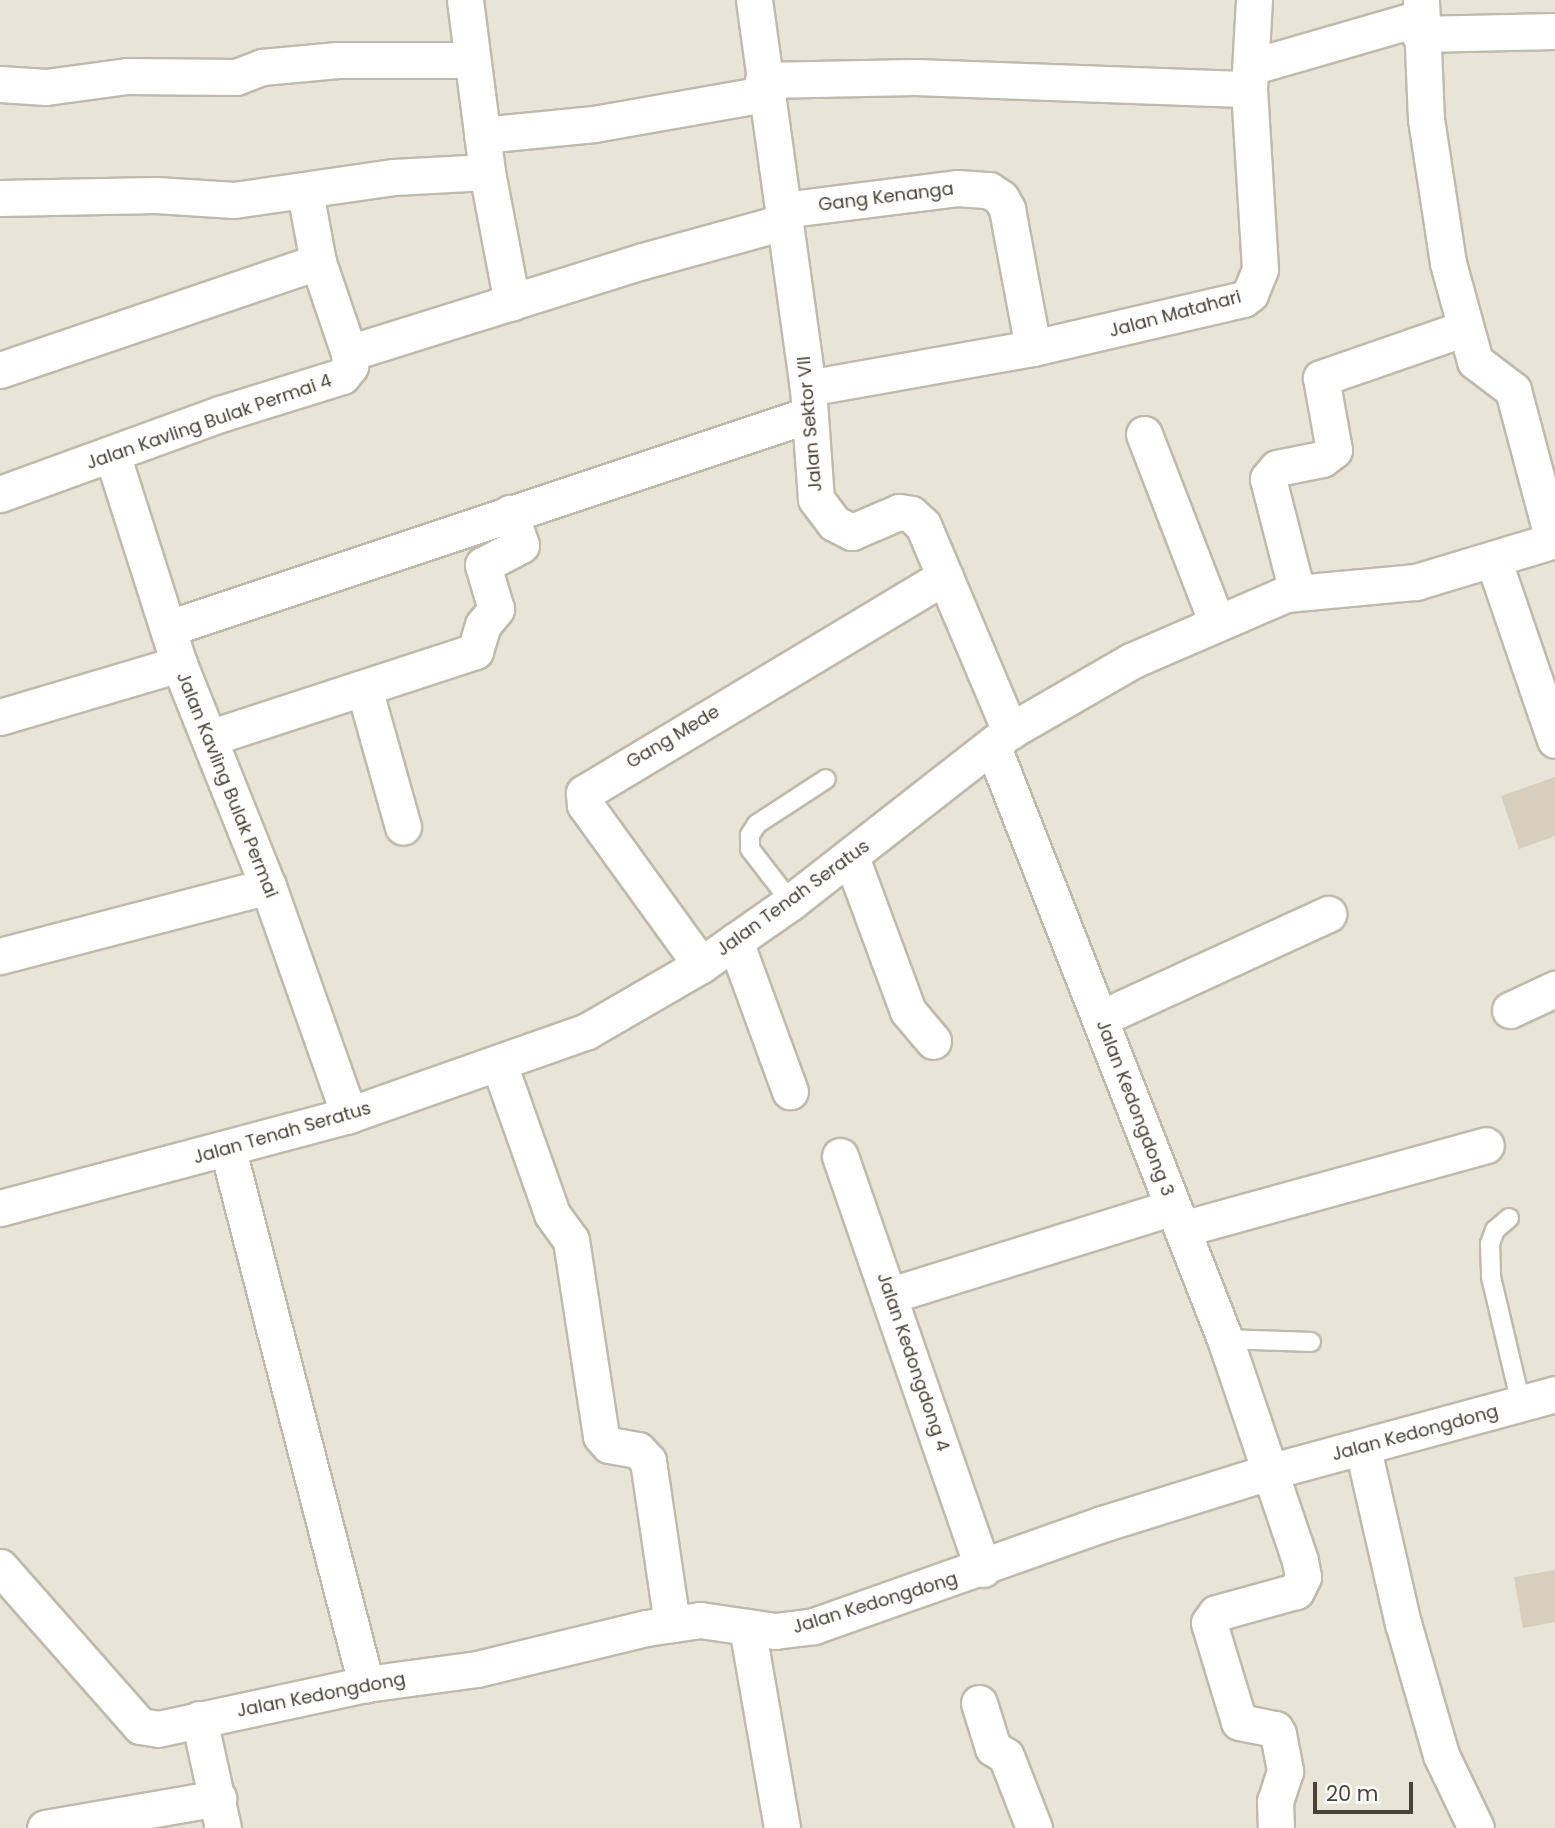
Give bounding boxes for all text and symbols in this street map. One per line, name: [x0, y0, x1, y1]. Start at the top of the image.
street label: Gang Kenanga: [817, 178, 955, 216]
street label: Jalan Matahari: [1107, 286, 1243, 342]
street label: Jalan Sektor VII: [793, 355, 827, 493]
street label: Jalan Kavling Bulak Permai 4: [84, 370, 334, 474]
street label: Jalan Kavling Bulak Permai: [172, 669, 282, 901]
street label: Gang Mede: [623, 701, 723, 773]
street label: Jalan Tenah Seratus: [712, 835, 874, 961]
street label: Jalan Kedongdong 3: [1091, 1017, 1179, 1199]
street label: Jalan Tenah Seratus: [191, 1097, 373, 1169]
street label: Jalan Kedongdong 4: [872, 1270, 954, 1454]
street label: Jalan Kedongdong: [1329, 1400, 1501, 1466]
street label: Jalan Kedongdong: [790, 1568, 960, 1638]
street label: Jalan Kedongdong: [235, 1668, 407, 1722]
scale bar: [1317, 1769, 1417, 1813]
text: 20 m: [1326, 1779, 1379, 1808]

